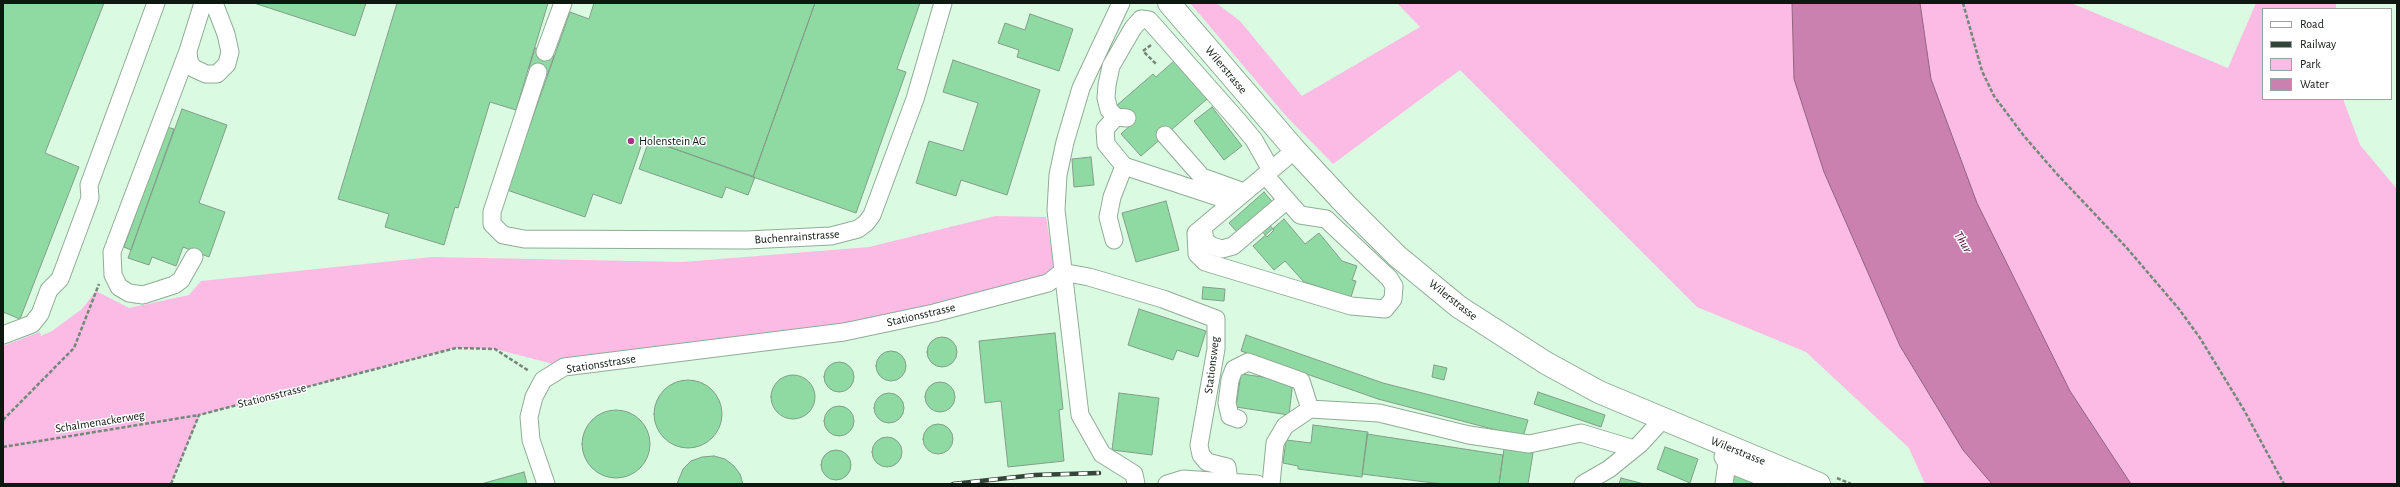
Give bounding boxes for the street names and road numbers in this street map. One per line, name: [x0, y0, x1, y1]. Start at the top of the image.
street label: Wilerstrasse: [1202, 43, 1250, 97]
street label: Buchenrainstrasse: [754, 227, 840, 247]
street label: Wilerstrasse: [1426, 276, 1480, 324]
street label: Stationsstrasse: [885, 300, 957, 330]
street label: Stationsweg: [1201, 336, 1223, 394]
street label: Stationsstrasse: [565, 351, 637, 377]
street label: Stationsstrasse: [236, 381, 308, 411]
street label: Schalmenackerweg: [54, 408, 146, 436]
street label: Wilerstrasse: [1708, 433, 1768, 469]

